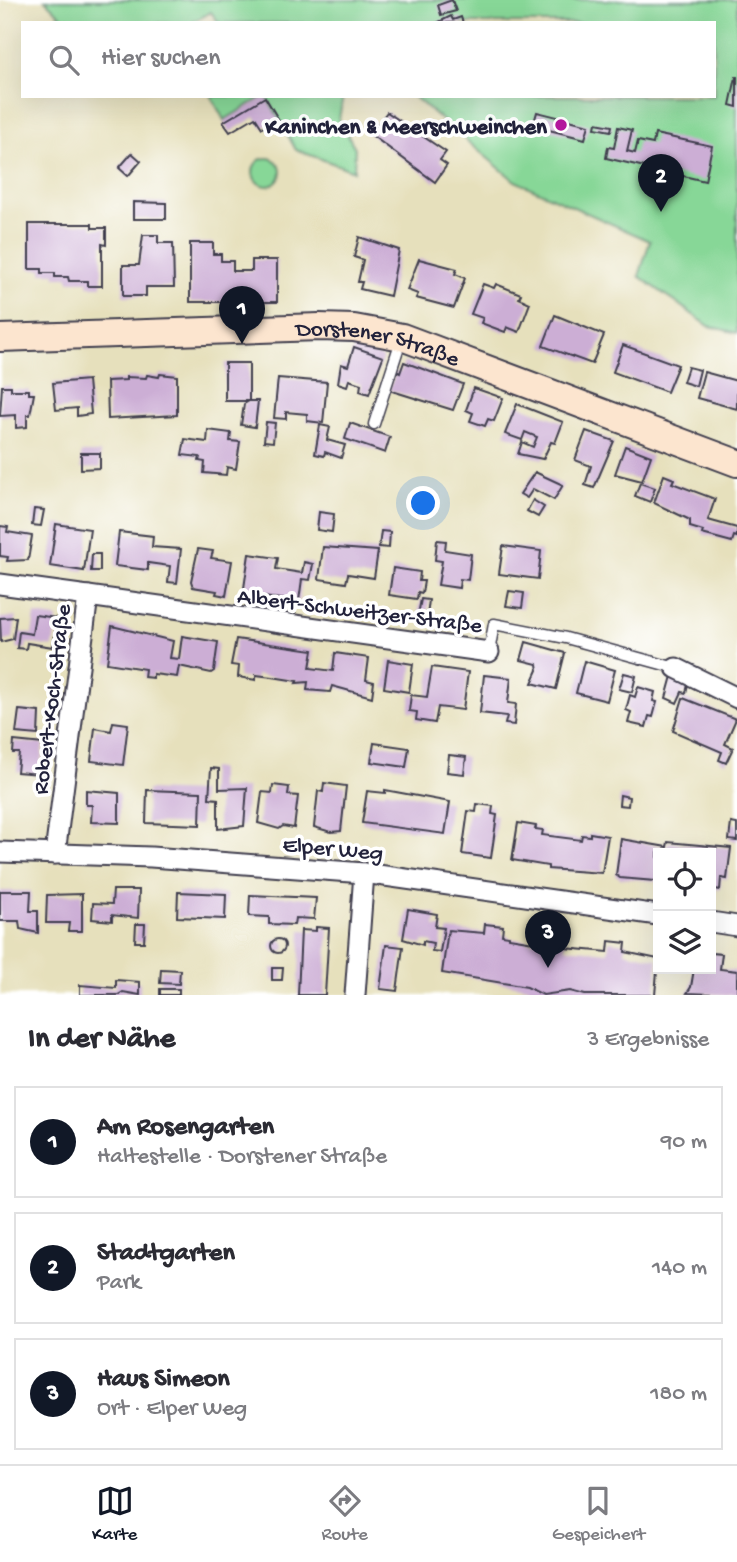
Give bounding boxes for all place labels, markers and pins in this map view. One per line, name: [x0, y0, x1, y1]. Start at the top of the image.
place label: Kaninchen & Meerschweinchen: [264, 115, 548, 142]
marker: Kaninchen & Meerschweinchen: [553, 117, 569, 133]
pin: 2: [638, 154, 684, 212]
pin: 1: [219, 286, 265, 344]
pin: 3: [525, 910, 571, 968]

